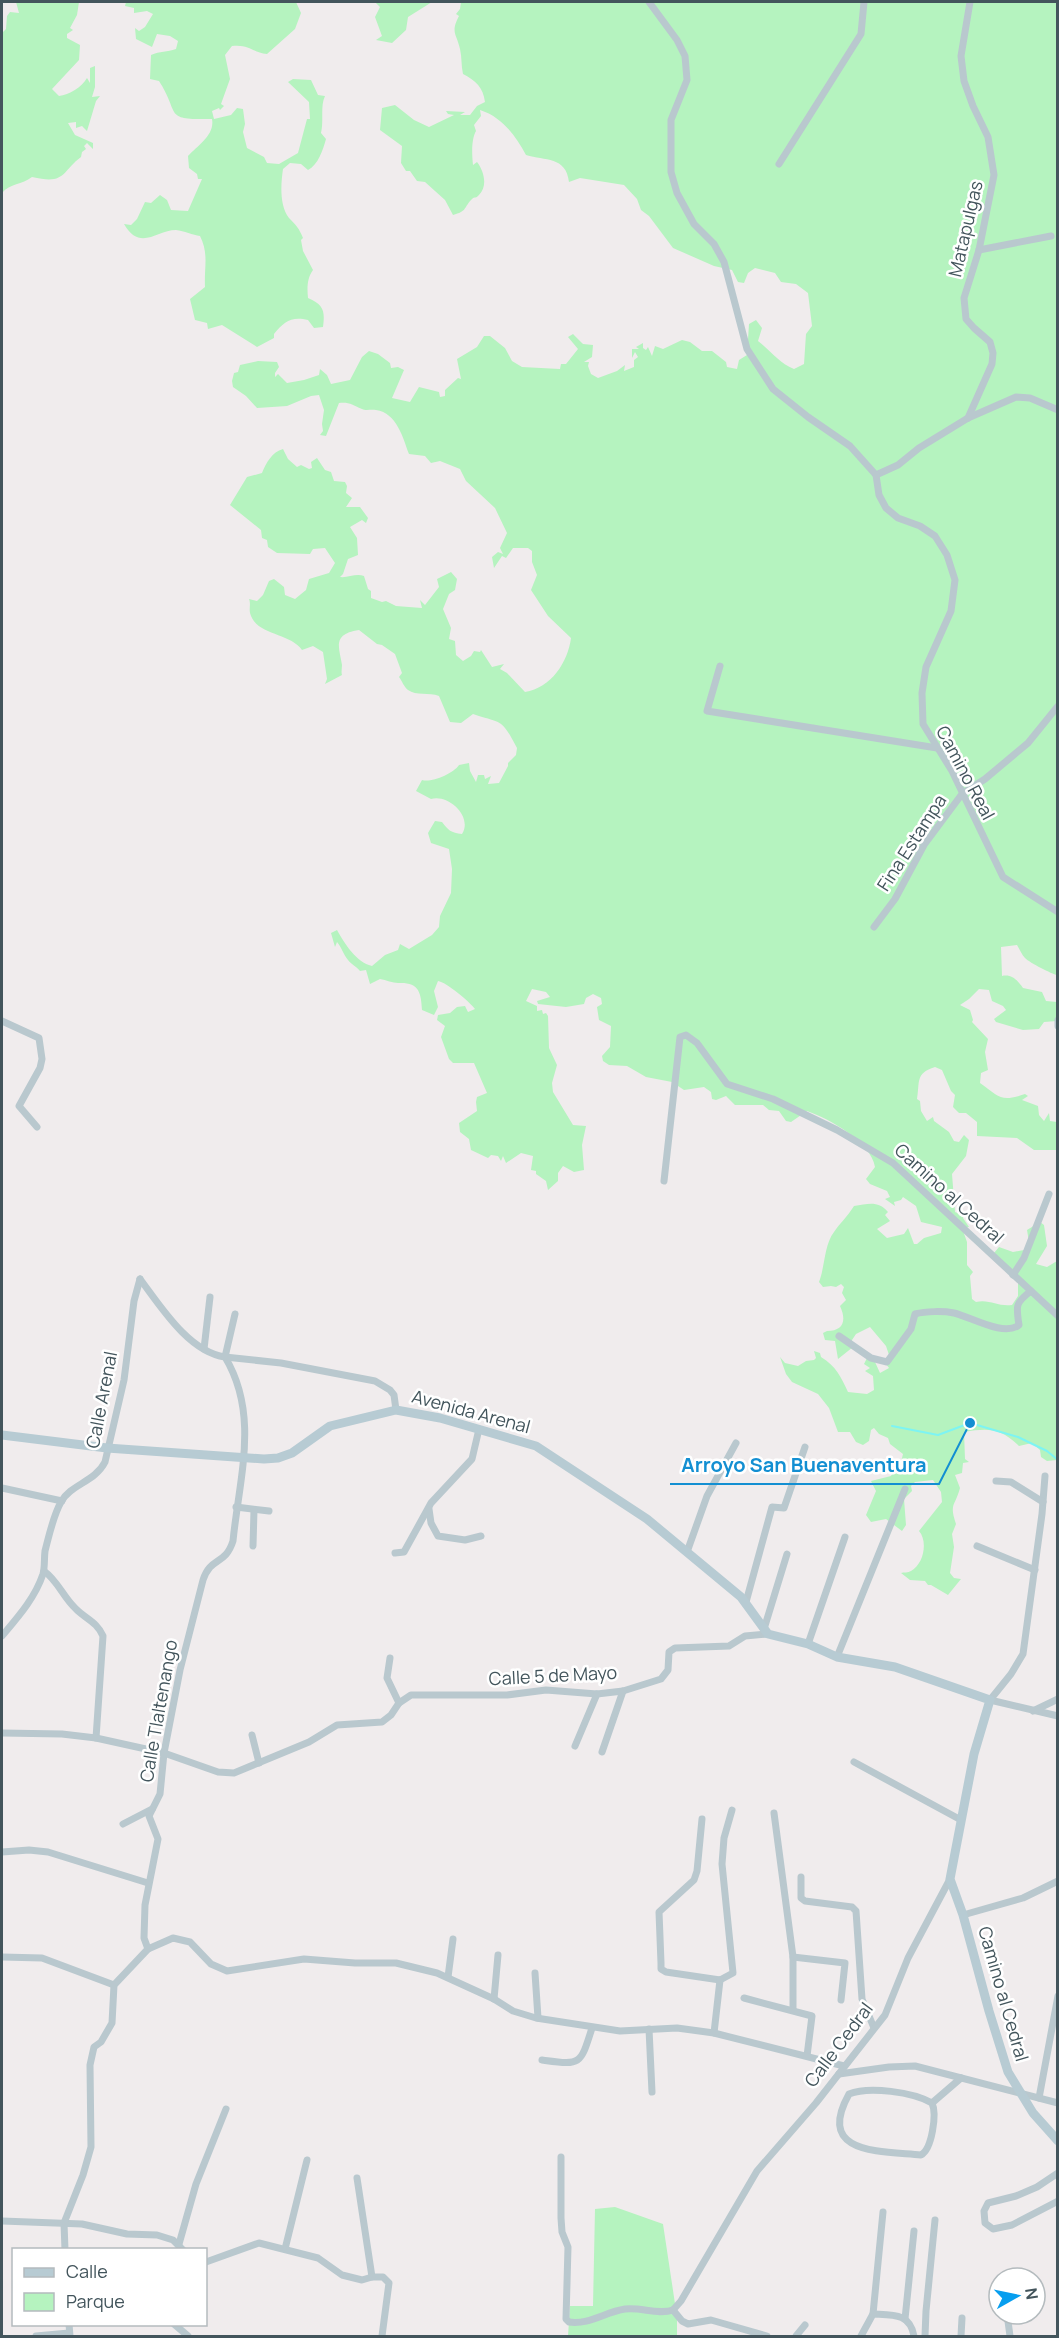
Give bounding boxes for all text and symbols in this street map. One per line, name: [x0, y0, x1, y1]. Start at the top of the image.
street label: Matapulgas: [942, 178, 988, 279]
street label: Camino Real: [931, 721, 1001, 824]
street label: Fina Estampa: [871, 790, 951, 895]
street label: Camino al Cedral: [890, 1138, 1010, 1249]
street label: Calle Arenal: [80, 1349, 122, 1450]
street label: Avenida Arenal: [409, 1384, 533, 1438]
callout: Arroyo San Buenaventura: [670, 1446, 939, 1484]
text: Arroyo San Buenaventura: [681, 1451, 927, 1478]
street label: Calle Tlaltenango: [134, 1638, 182, 1784]
street label: Calle 5 de Mayo: [488, 1660, 618, 1690]
street label: Camino al Cedral: [973, 1923, 1035, 2064]
street label: Calle Cedral: [799, 1997, 878, 2091]
legend: [12, 2248, 207, 2326]
text: Calle: [66, 2259, 108, 2283]
north arrow: [987, 2266, 1047, 2326]
text: N: [1020, 2286, 1044, 2301]
text: Parque: [66, 2289, 125, 2313]

